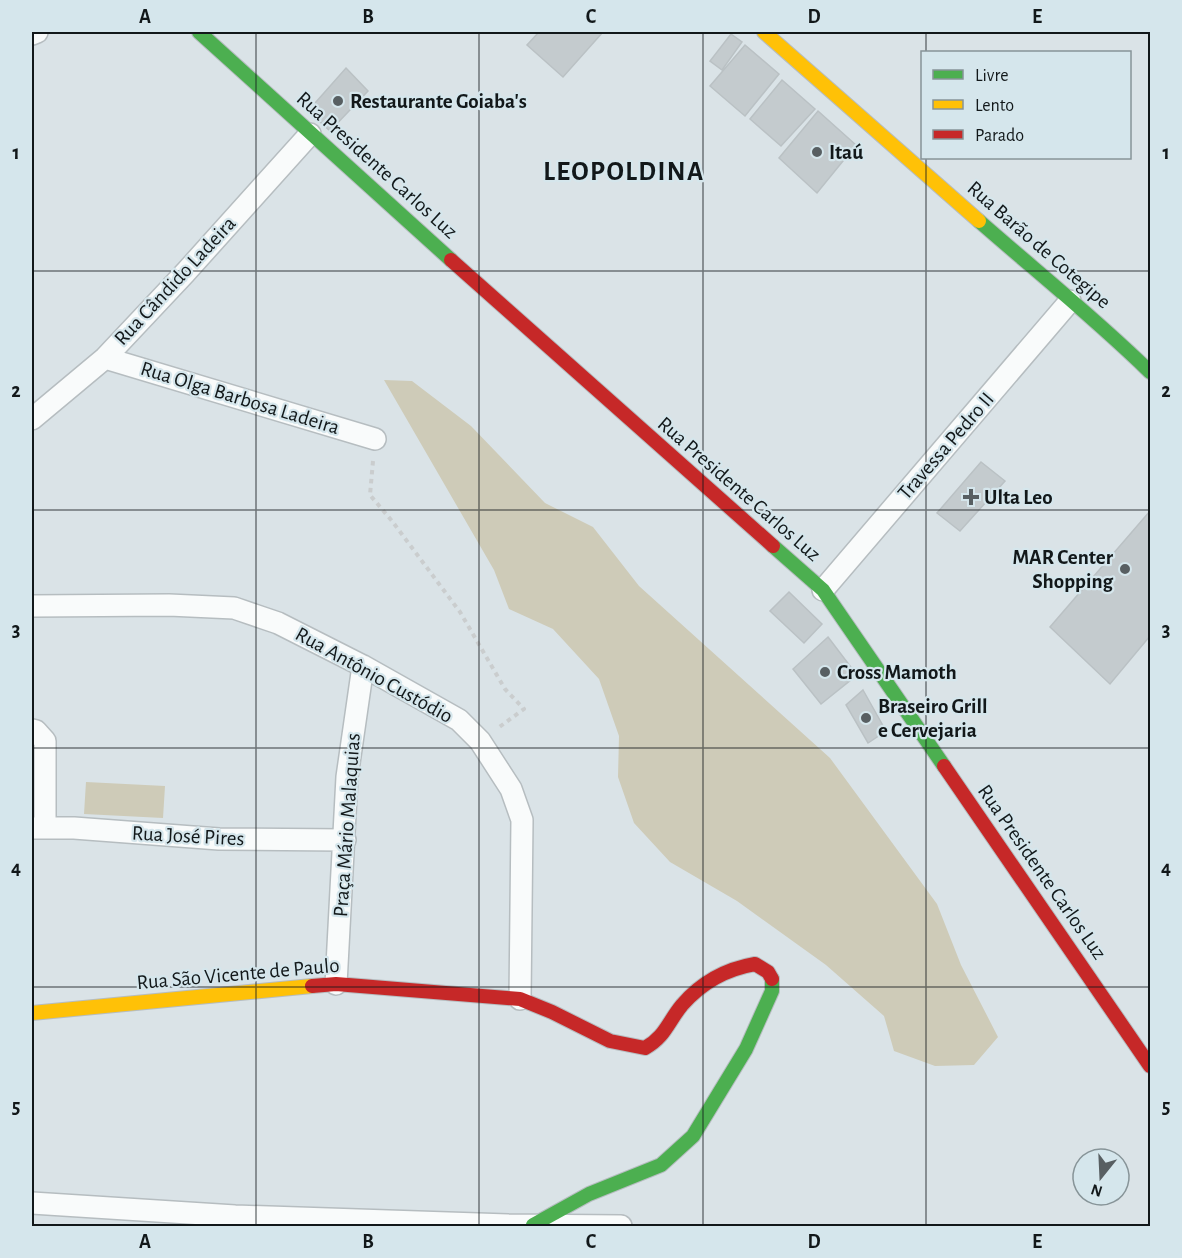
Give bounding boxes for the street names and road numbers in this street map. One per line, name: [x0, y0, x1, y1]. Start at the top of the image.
street label: Rua Presidente Carlos Luz: [293, 88, 461, 242]
street label: Rua Barão de Cotegipe: [963, 177, 1115, 313]
street label: Rua Cândido Ladeira: [110, 212, 240, 349]
street label: Rua Olga Barbosa Ladeira: [138, 358, 342, 438]
street label: Travessa Pedro II: [894, 388, 998, 504]
street label: Rua Presidente Carlos Luz: [654, 413, 824, 565]
street label: Rua Antônio Custódio: [292, 623, 456, 727]
street label: Praça Mário Malaquias: [330, 732, 364, 918]
street label: Rua Presidente Carlos Luz: [974, 781, 1110, 963]
street label: Rua José Pires: [131, 823, 245, 849]
street label: Rua São Vicente de Paulo: [136, 955, 340, 993]

